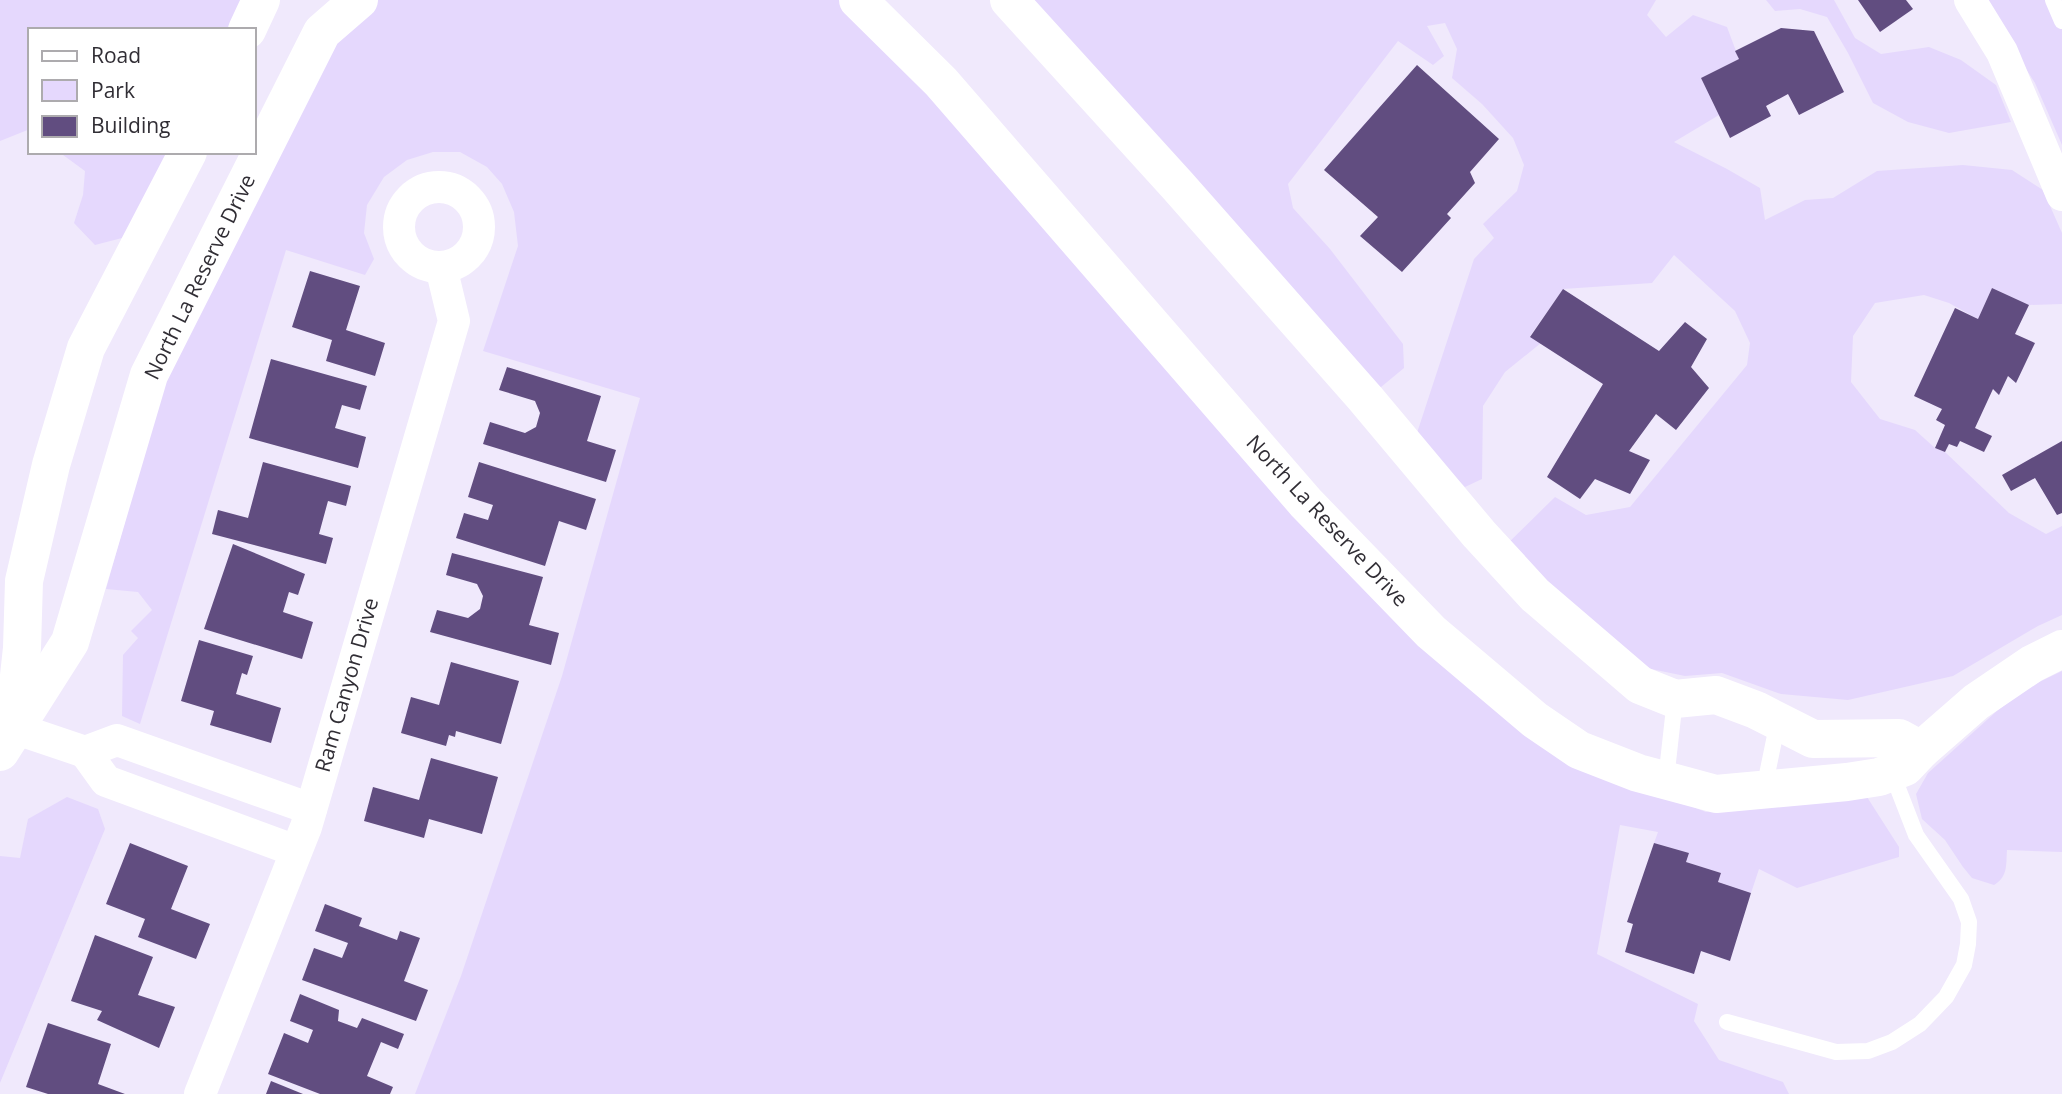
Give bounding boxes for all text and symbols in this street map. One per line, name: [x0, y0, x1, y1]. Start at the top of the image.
legend: [28, 28, 256, 154]
text: Road: [91, 41, 141, 69]
text: Park: [91, 76, 135, 104]
text: Building: [91, 111, 170, 139]
street label: North La Reserve Drive: [137, 169, 261, 384]
street label: North La Reserve Drive: [1241, 428, 1415, 612]
street label: Ram Canyon Drive: [308, 594, 384, 775]

